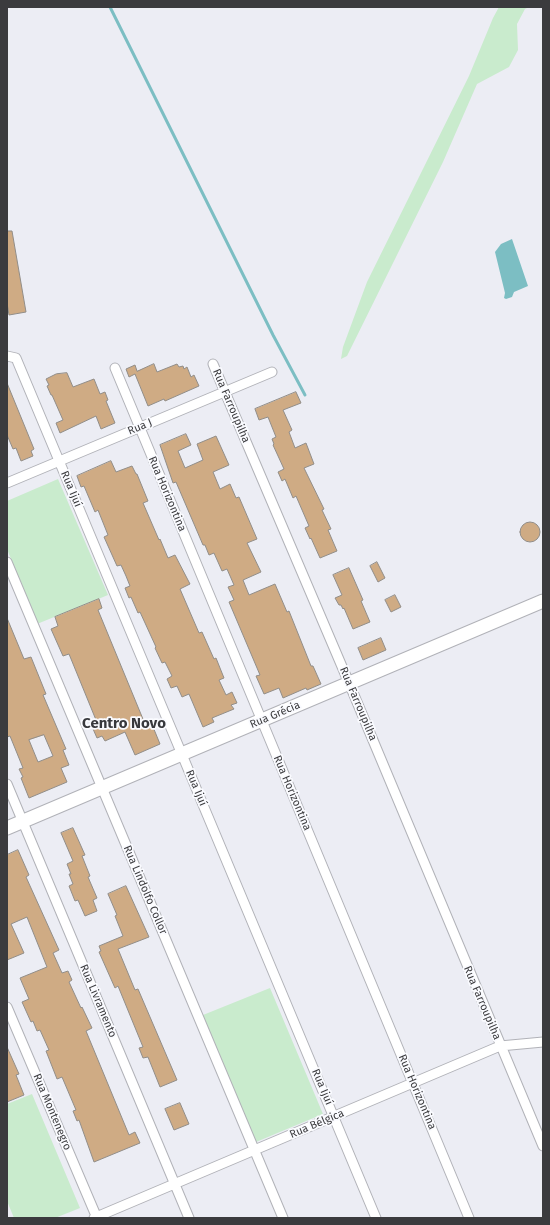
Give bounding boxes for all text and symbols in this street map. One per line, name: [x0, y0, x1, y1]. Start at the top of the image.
street label: Rua Farroupilha: [209, 367, 253, 445]
street label: Rua J: [126, 416, 154, 438]
street label: Rua Horizontina: [145, 454, 189, 534]
street label: Rua Ijuí: [58, 469, 84, 509]
street label: Rua Farroupilha: [336, 665, 380, 743]
street label: Rua Grécia: [248, 699, 302, 731]
district label: Centro Novo: [82, 715, 166, 733]
street label: Rua Horizontina: [270, 753, 314, 833]
street label: Rua Ijuí: [183, 768, 209, 808]
street label: Rua Lindolfo Collor: [120, 843, 170, 937]
street label: Rua Livramento: [77, 963, 119, 1039]
street label: Rua Farroupilha: [460, 964, 504, 1042]
street label: Rua Horizontina: [395, 1052, 439, 1132]
street label: Rua Ijuí: [309, 1067, 335, 1107]
street label: Rua Montenegro: [30, 1072, 74, 1152]
street label: Rua Bélgica: [288, 1107, 346, 1141]

